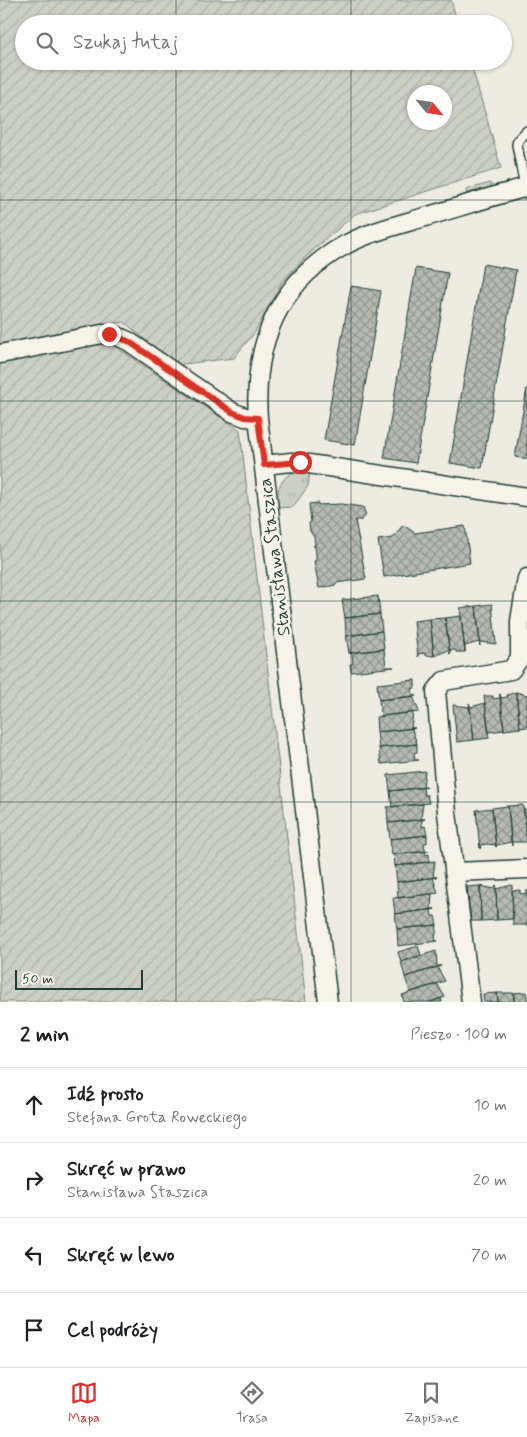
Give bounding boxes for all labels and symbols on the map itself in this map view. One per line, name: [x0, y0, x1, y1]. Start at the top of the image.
north arrow: [407, 85, 452, 130]
route end: [98, 323, 121, 346]
route start: [289, 451, 312, 474]
street label: Stanisława Staszica: [253, 477, 297, 637]
scale bar: [15, 967, 142, 990]

